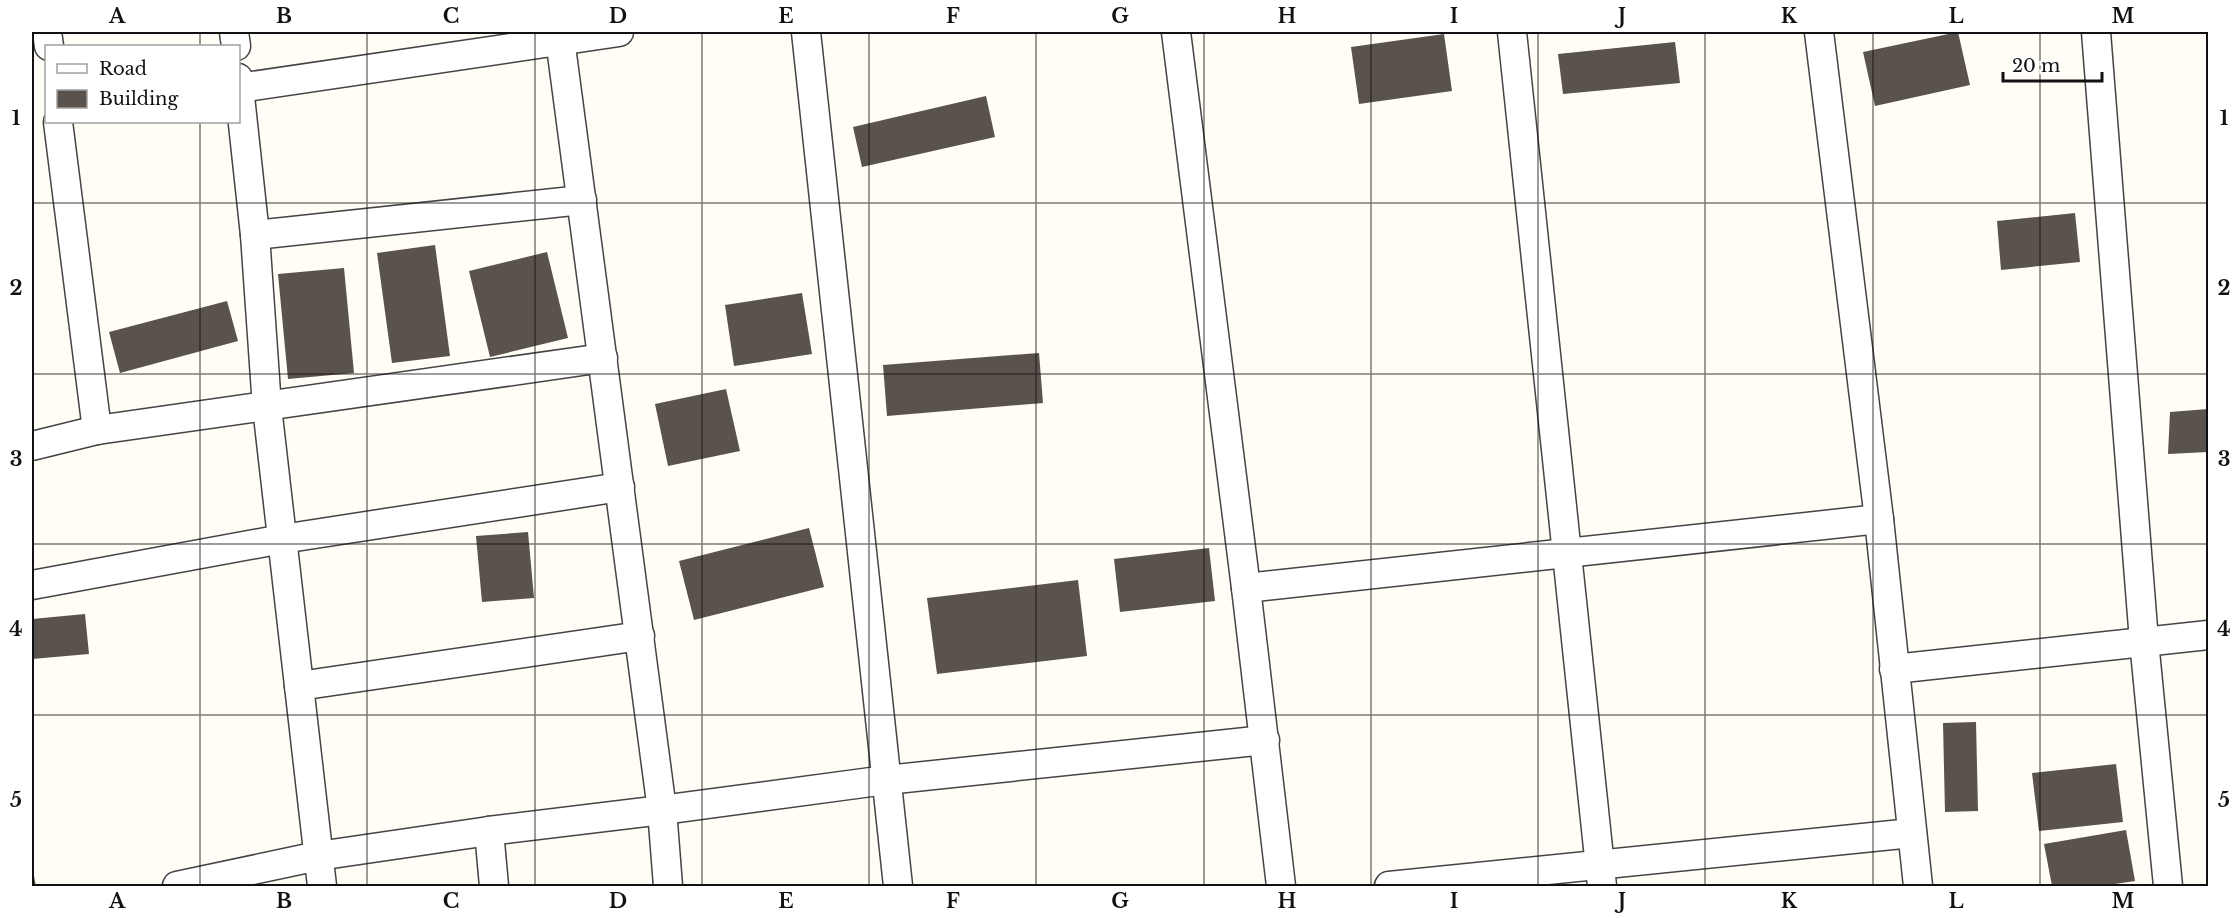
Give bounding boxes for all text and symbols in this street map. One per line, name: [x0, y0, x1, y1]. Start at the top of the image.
text: A: [108, 4, 126, 28]
text: B: [276, 4, 292, 28]
text: C: [443, 4, 459, 28]
text: D: [609, 4, 627, 28]
text: E: [778, 4, 794, 28]
text: F: [946, 4, 960, 28]
text: G: [1111, 4, 1129, 28]
text: H: [1278, 4, 1297, 28]
text: I: [1450, 4, 1458, 28]
text: J: [1614, 4, 1626, 28]
text: K: [1781, 4, 1798, 28]
text: L: [1948, 4, 1964, 28]
text: M: [2112, 4, 2135, 28]
legend: [45, 45, 240, 123]
scale bar: [2003, 45, 2102, 83]
text: 20 m: [2012, 55, 2060, 77]
text: Road: [99, 58, 147, 80]
text: Building: [99, 88, 178, 110]
text: 1: [12, 106, 21, 130]
text: 1: [2220, 106, 2229, 130]
text: 2: [9, 276, 23, 300]
text: 2: [2217, 276, 2231, 300]
text: 3: [10, 447, 22, 471]
text: 3: [2218, 447, 2230, 471]
text: 4: [9, 617, 23, 641]
text: 4: [2217, 617, 2231, 641]
text: 5: [10, 788, 22, 812]
text: 5: [2218, 788, 2230, 812]
text: A: [108, 889, 126, 913]
text: B: [276, 889, 292, 913]
text: C: [443, 889, 459, 913]
text: D: [609, 889, 627, 913]
text: E: [778, 889, 794, 913]
text: F: [946, 889, 960, 913]
text: G: [1111, 889, 1129, 913]
text: H: [1278, 889, 1297, 913]
text: I: [1450, 889, 1458, 913]
text: J: [1614, 889, 1626, 913]
text: K: [1781, 889, 1798, 913]
text: L: [1948, 889, 1964, 913]
text: M: [2112, 889, 2135, 913]

